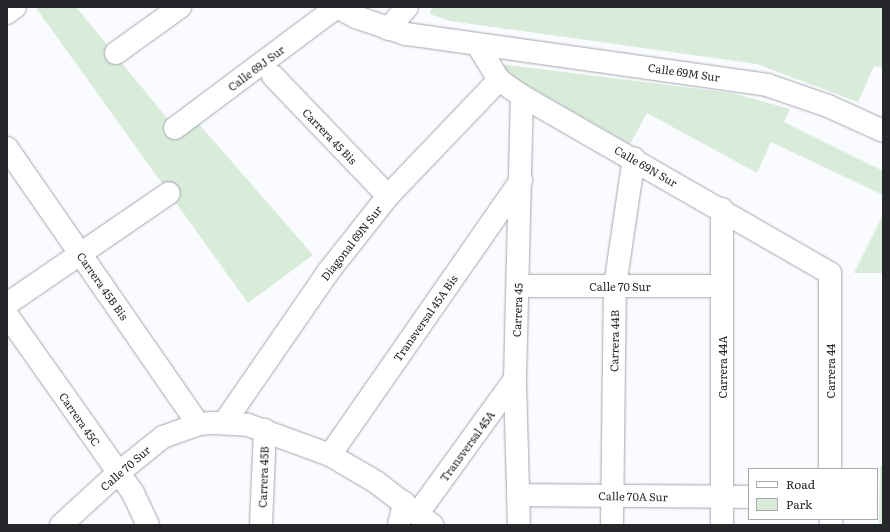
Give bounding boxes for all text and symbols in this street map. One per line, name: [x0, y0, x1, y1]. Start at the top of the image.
street label: Calle 69J Sur: [225, 42, 287, 94]
street label: Calle 69M Sur: [647, 60, 721, 84]
street label: Carrera 45 Bis: [300, 105, 360, 167]
street label: Calle 69N Sur: [612, 143, 680, 189]
street label: Diagonal 69N Sur: [318, 203, 384, 283]
street label: Carrera 45B Bis: [75, 250, 131, 322]
street label: Transversal 45A Bis: [390, 272, 460, 364]
street label: Calle 70 Sur: [589, 279, 651, 293]
street label: Carrera 45: [509, 283, 525, 337]
street label: Carrera 44B: [607, 310, 621, 372]
street label: Carrera 44A: [715, 336, 729, 398]
street label: Carrera 44: [823, 344, 837, 398]
street label: Carrera 45C: [57, 390, 103, 448]
street label: Transversal 45A: [437, 408, 497, 484]
street label: Calle 70 Sur: [97, 443, 153, 493]
street label: Carrera 45B: [255, 446, 271, 508]
legend: [748, 468, 878, 520]
text: Road: [786, 475, 815, 493]
street label: Calle 70A Sur: [598, 489, 668, 503]
text: Park: [786, 495, 812, 513]

